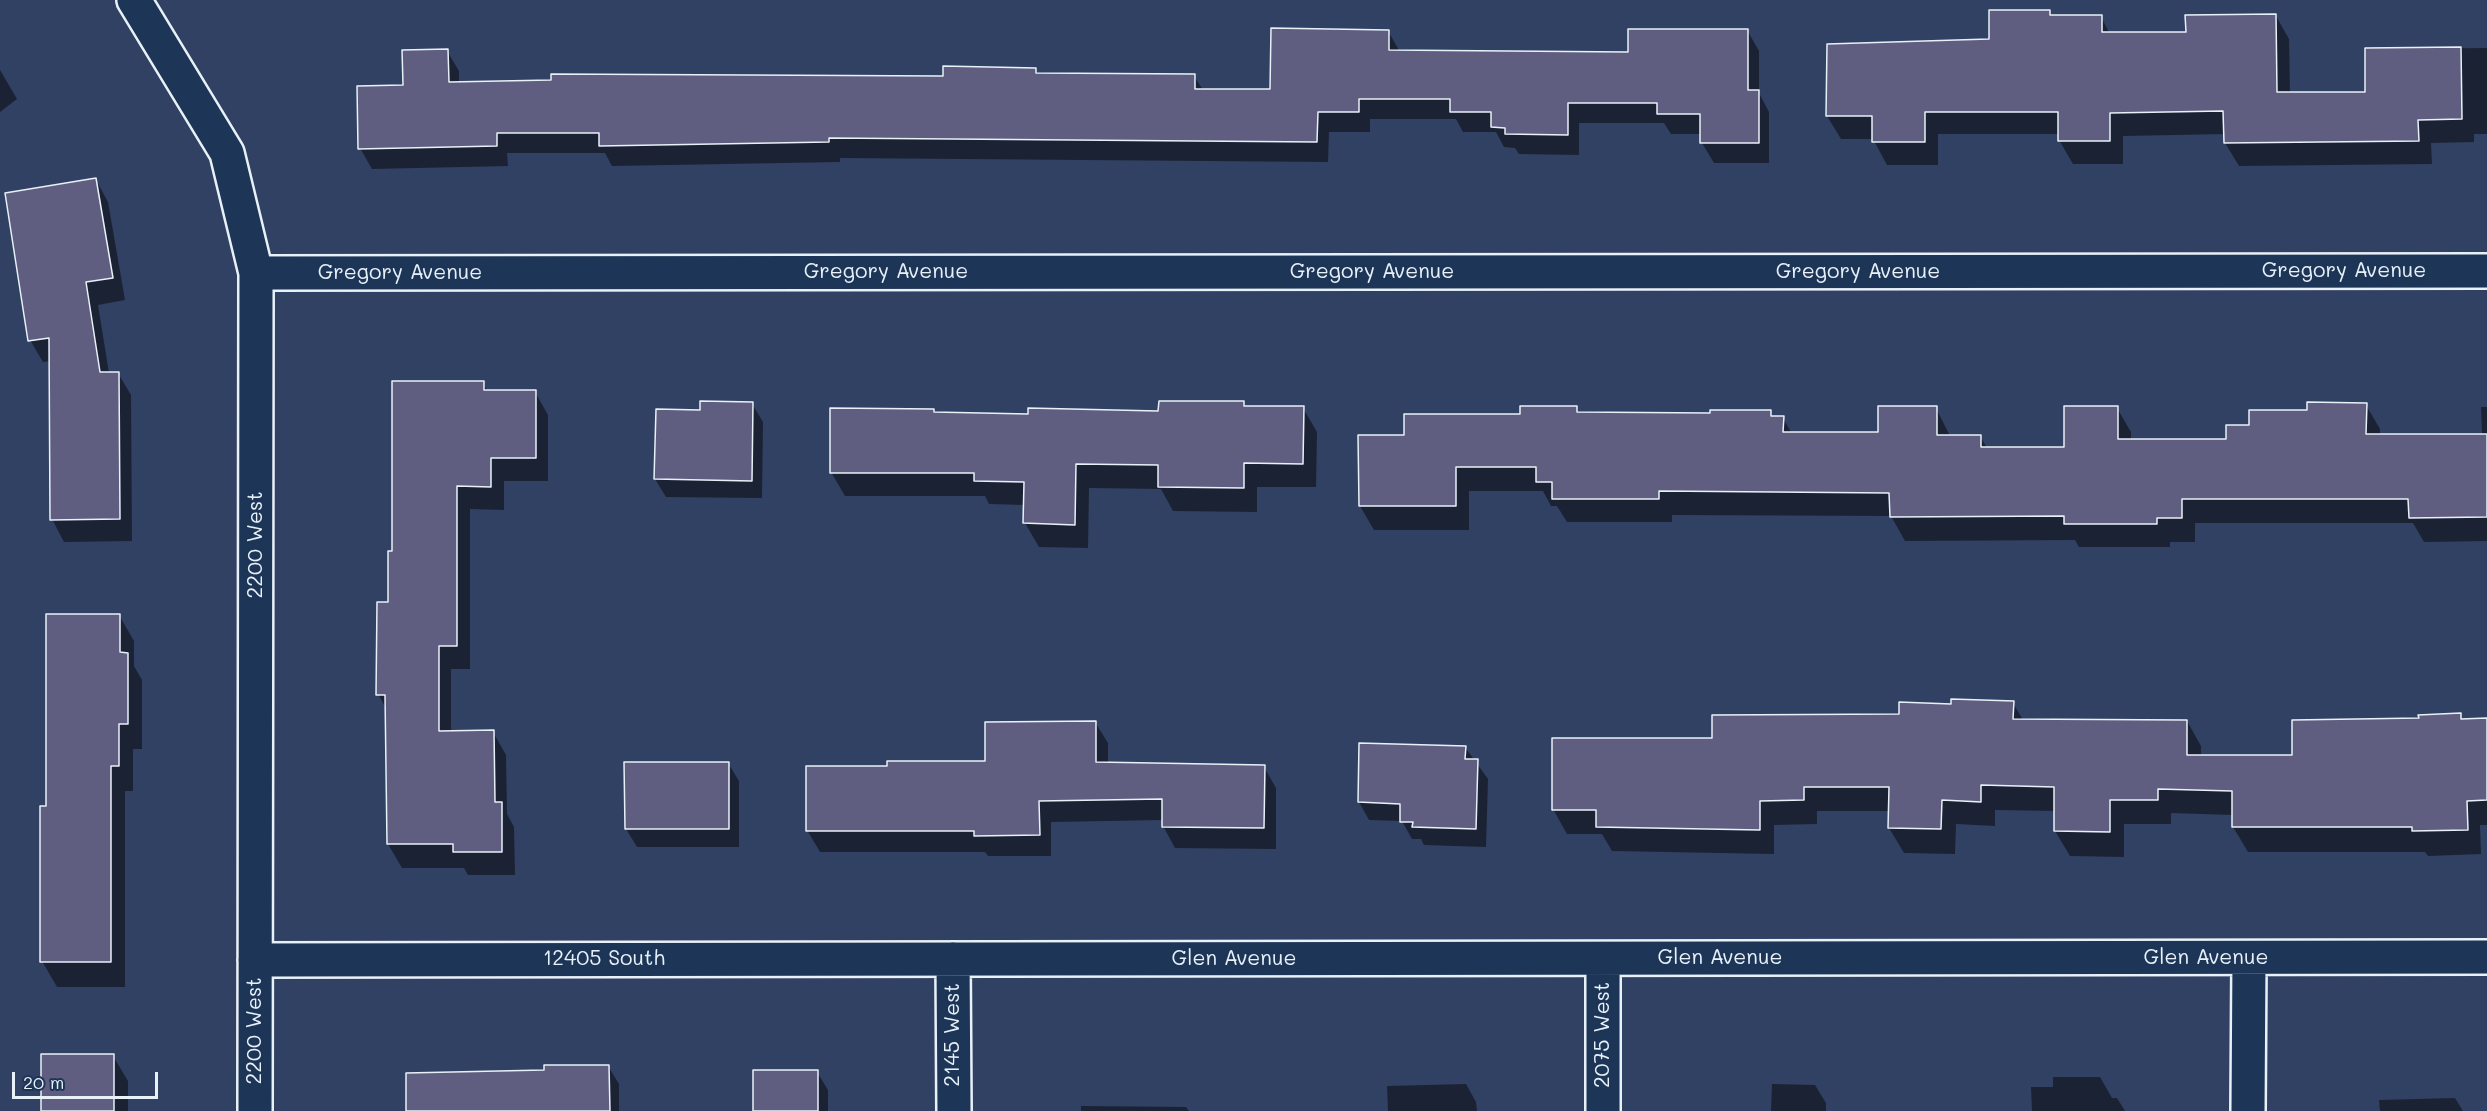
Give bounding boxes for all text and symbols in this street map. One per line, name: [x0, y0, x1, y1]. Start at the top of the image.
street label: Gregory Avenue: [2262, 258, 2426, 284]
street label: Gregory Avenue: [804, 259, 968, 285]
street label: Gregory Avenue: [1290, 259, 1454, 285]
street label: Gregory Avenue: [1776, 259, 1940, 285]
street label: Gregory Avenue: [318, 260, 482, 286]
street label: 2200 West: [243, 492, 269, 598]
street label: Glen Avenue: [1658, 945, 1782, 971]
street label: Glen Avenue: [2144, 945, 2268, 971]
street label: 12405 South: [543, 946, 665, 972]
street label: Glen Avenue: [1172, 946, 1296, 972]
street label: 2200 West: [242, 978, 268, 1084]
street label: 2075 West: [1590, 982, 1616, 1088]
street label: 2145 West: [940, 983, 966, 1087]
scale bar: [15, 1060, 160, 1098]
text: 20 m: [23, 1070, 64, 1094]

